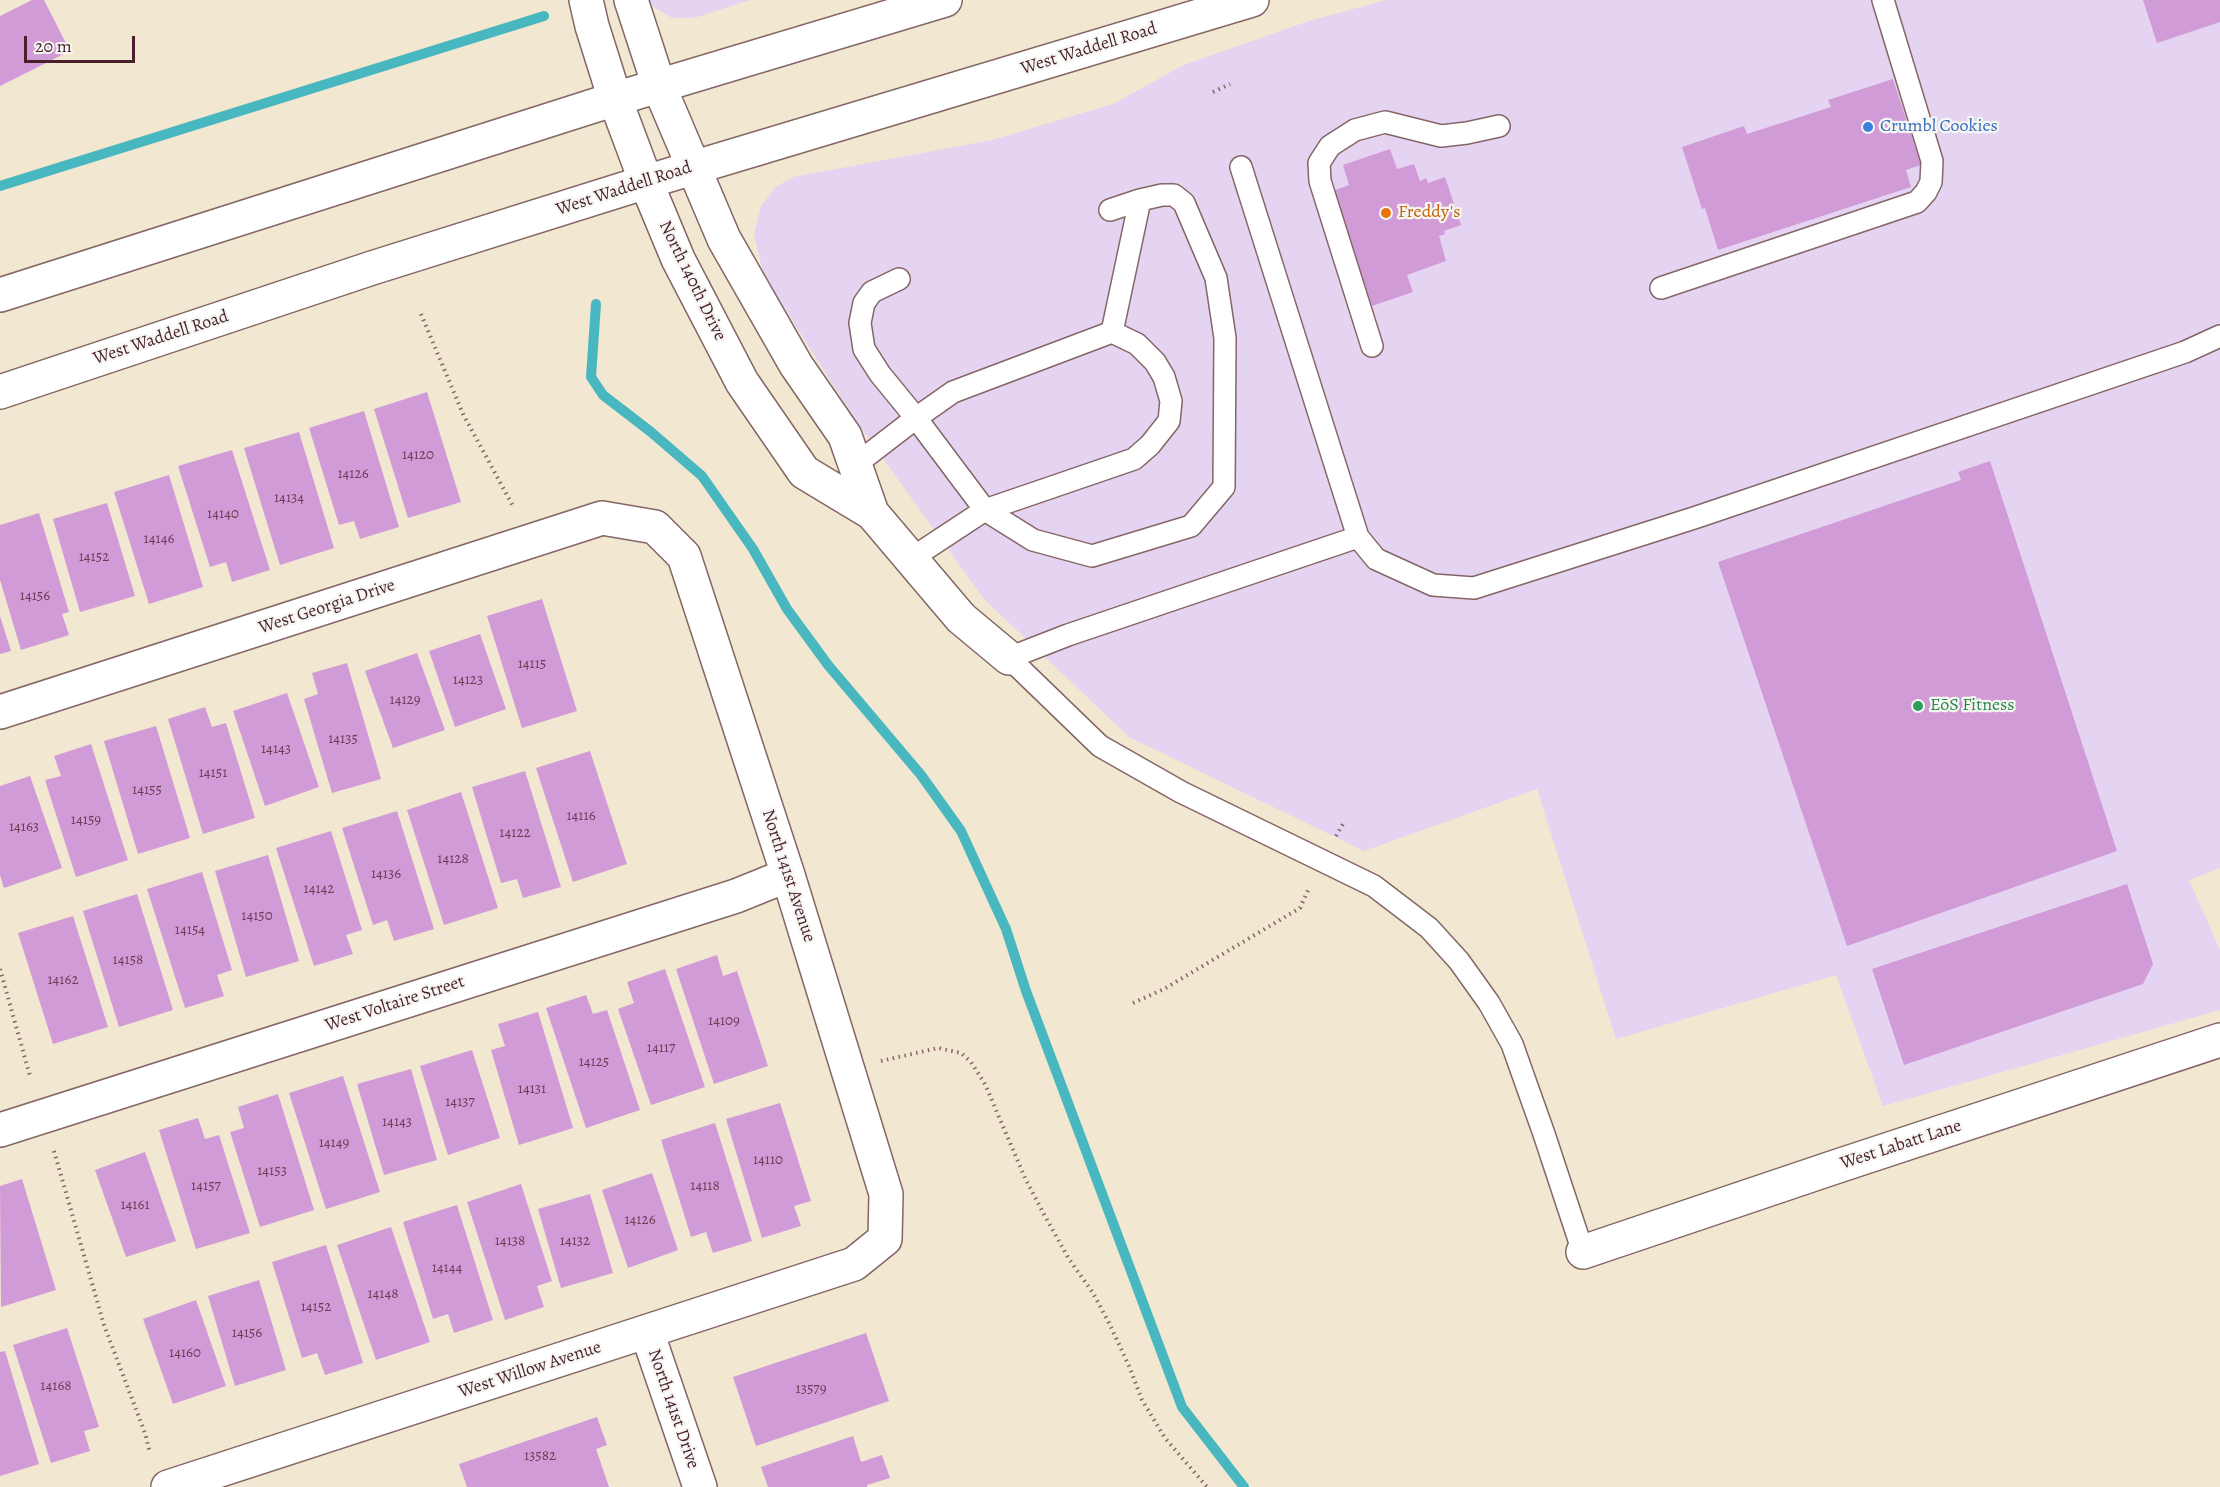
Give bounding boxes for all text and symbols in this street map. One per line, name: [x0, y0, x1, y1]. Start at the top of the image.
street label: West Waddell Road: [1018, 18, 1160, 80]
scale bar: [27, 24, 138, 62]
text: 20 m: [35, 34, 72, 58]
place label: Crumbl Cookies: [1880, 116, 1998, 138]
marker: Crumbl Cookies: [1861, 120, 1875, 134]
street label: West Waddell Road: [554, 157, 694, 221]
place label: Freddy's: [1398, 202, 1460, 224]
marker: Freddy's: [1379, 206, 1393, 220]
street label: North 140th Drive: [654, 217, 730, 345]
street label: West Waddell Road: [91, 306, 231, 370]
house number: 14120: [402, 446, 434, 464]
house number: 14126: [337, 465, 369, 483]
house number: 14134: [274, 489, 304, 507]
house number: 14140: [207, 505, 239, 523]
house number: 14146: [144, 530, 174, 548]
house number: 14152: [79, 548, 109, 566]
street label: West Georgia Drive: [256, 575, 398, 639]
house number: 14156: [20, 587, 50, 605]
house number: 14115: [518, 655, 546, 673]
house number: 14123: [453, 671, 483, 689]
house number: 14129: [389, 691, 421, 709]
place label: EōS Fitness: [1930, 695, 2015, 717]
marker: EōS Fitness: [1911, 699, 1925, 713]
house number: 14135: [328, 730, 358, 748]
house number: 14143: [261, 740, 291, 758]
house number: 14151: [199, 764, 227, 782]
house number: 14155: [132, 781, 162, 799]
house number: 14116: [566, 807, 596, 825]
street label: North 141st Avenue: [756, 807, 820, 945]
house number: 14159: [71, 811, 101, 829]
house number: 14163: [9, 818, 39, 836]
house number: 14122: [499, 824, 531, 842]
house number: 14128: [437, 850, 469, 868]
house number: 14136: [371, 865, 401, 883]
house number: 14142: [304, 880, 334, 898]
house number: 14150: [241, 907, 273, 925]
house number: 14154: [175, 921, 205, 939]
house number: 14158: [113, 951, 143, 969]
house number: 14162: [47, 971, 79, 989]
street label: West Voltaire Street: [323, 971, 467, 1037]
house number: 14109: [708, 1012, 740, 1030]
house number: 14117: [647, 1039, 675, 1057]
house number: 14125: [579, 1053, 609, 1071]
house number: 14131: [518, 1080, 546, 1098]
house number: 14137: [445, 1093, 475, 1111]
house number: 14143: [382, 1113, 412, 1131]
street label: West Labatt Lane: [1838, 1115, 1964, 1175]
house number: 14149: [319, 1134, 349, 1152]
house number: 14110: [753, 1151, 783, 1169]
house number: 14153: [257, 1162, 287, 1180]
house number: 14157: [191, 1177, 221, 1195]
house number: 14118: [690, 1177, 720, 1195]
house number: 14161: [120, 1196, 150, 1214]
house number: 14126: [624, 1211, 656, 1229]
house number: 14138: [495, 1232, 525, 1250]
house number: 14132: [560, 1232, 590, 1250]
house number: 14144: [432, 1259, 462, 1277]
house number: 14148: [367, 1285, 399, 1303]
house number: 14152: [301, 1298, 331, 1316]
house number: 14156: [232, 1324, 262, 1342]
street label: West Willow Avenue: [456, 1337, 604, 1403]
house number: 14160: [169, 1344, 201, 1362]
street label: North 141st Drive: [642, 1346, 704, 1472]
house number: 14168: [40, 1377, 72, 1395]
house number: 13579: [796, 1380, 826, 1398]
house number: 13582: [524, 1447, 556, 1465]

